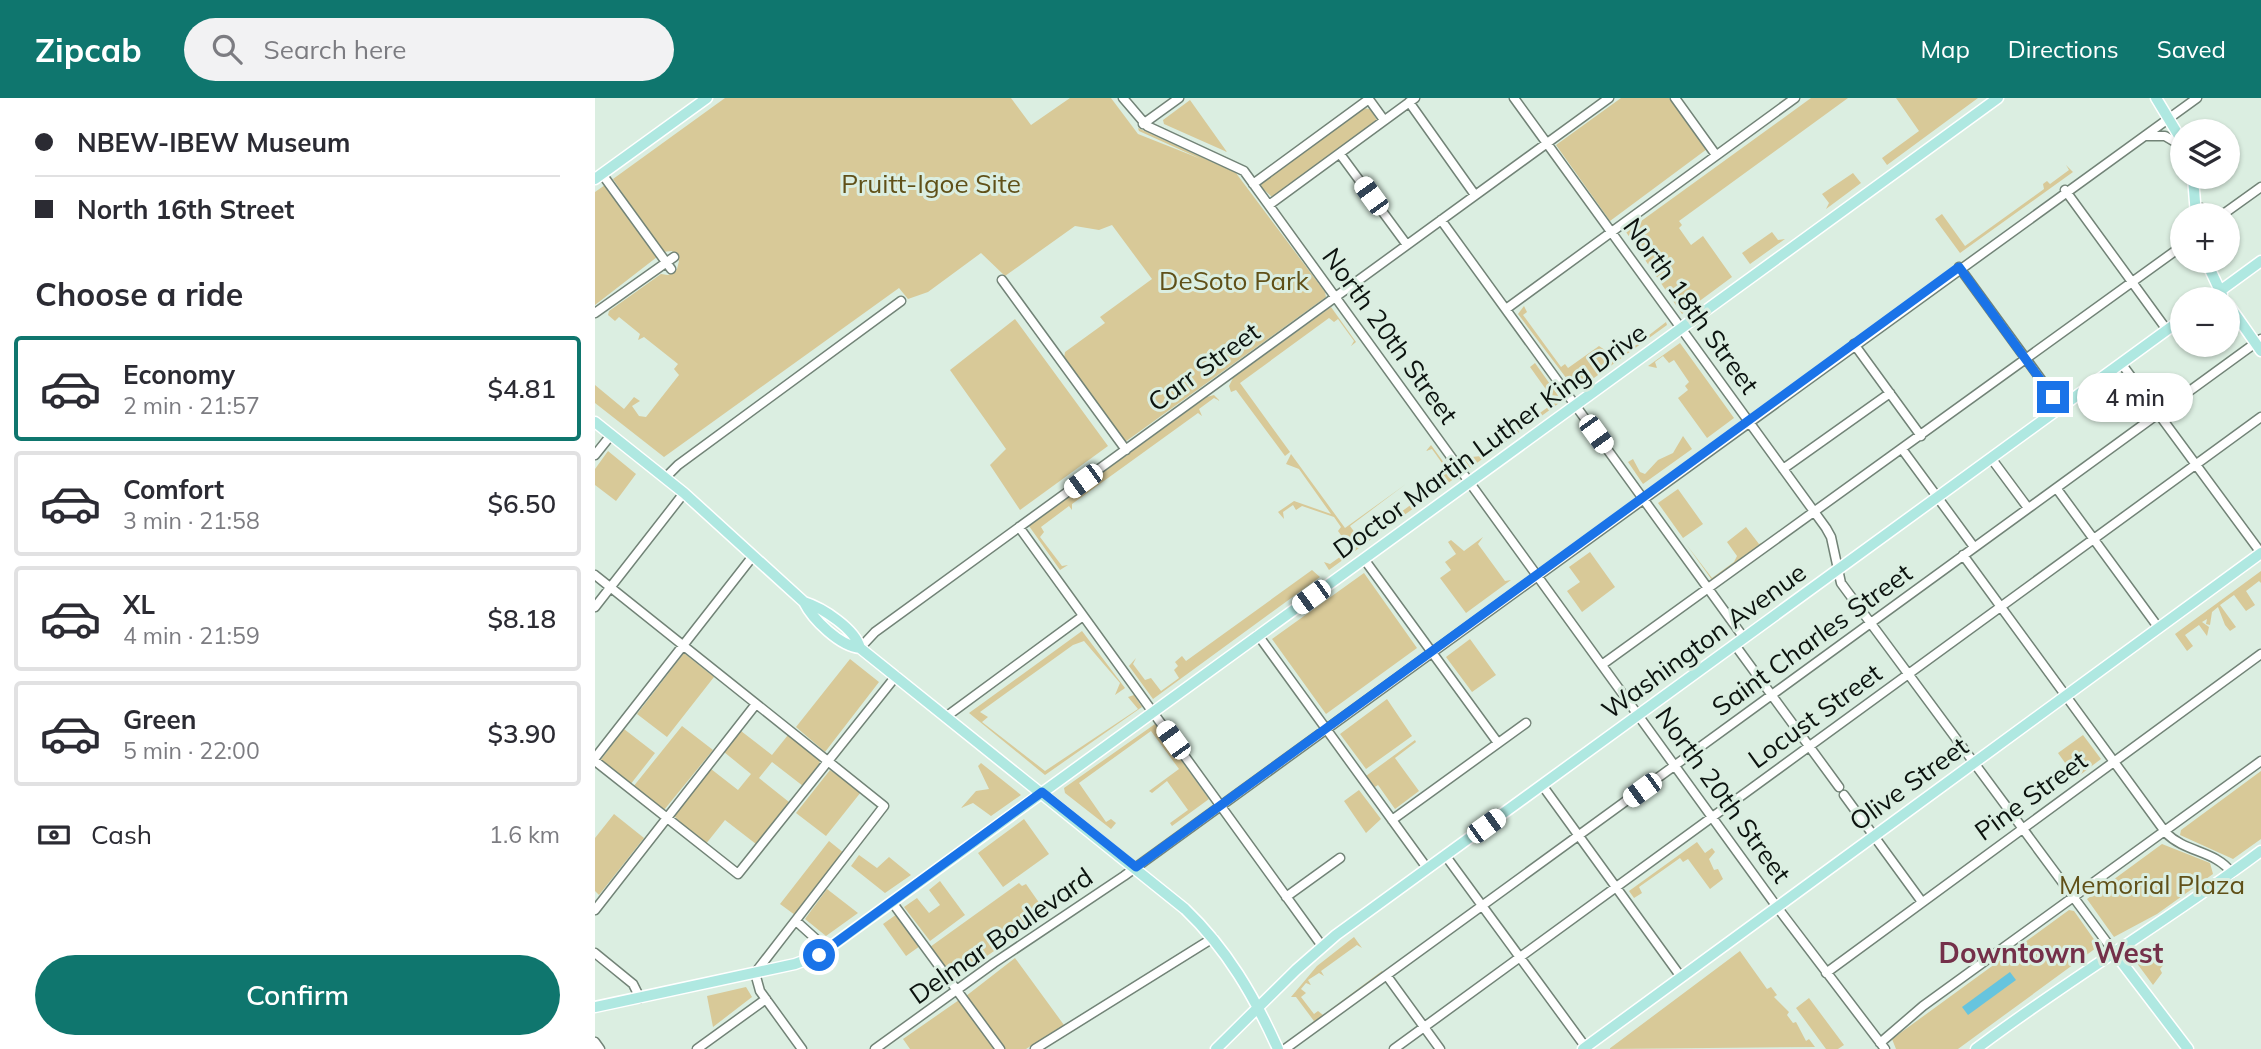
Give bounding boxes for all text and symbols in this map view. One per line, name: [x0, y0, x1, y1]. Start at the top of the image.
search box: [184, 18, 674, 81]
text: Zipcab: [35, 29, 142, 70]
icon: search: [208, 30, 246, 68]
text: Search here: [264, 33, 407, 66]
text: Map: [1920, 34, 1970, 64]
text: Directions: [2008, 34, 2119, 64]
text: Saved: [2157, 34, 2226, 64]
map controls: [2170, 119, 2240, 357]
button: layers: [2170, 119, 2240, 189]
text: NBEW-IBEW Museum: [77, 126, 350, 159]
park label: Pruitt-Igoe Site: [841, 167, 1021, 200]
car: [1351, 173, 1392, 219]
text: North 16th Street: [77, 193, 294, 226]
button: +: [2170, 203, 2240, 273]
street label: North 18th Street: [1616, 211, 1766, 400]
street label: North 20th Street: [1315, 241, 1465, 430]
park label: DeSoto Park: [1159, 264, 1310, 297]
text: Choose a ride: [35, 274, 243, 314]
button: −: [2170, 287, 2240, 357]
street label: Carr Street: [1141, 315, 1266, 418]
street label: Doctor Martin Luther King Drive: [1327, 316, 1653, 565]
icon: car: [39, 357, 102, 420]
text: Economy: [123, 358, 235, 391]
text: $4.81: [487, 372, 556, 405]
callout: 4 min: [2077, 372, 2193, 422]
route end: [2037, 381, 2069, 413]
text: 4 min: [2105, 383, 2165, 412]
text: 2 min · 21:57: [123, 391, 260, 420]
car: [1576, 411, 1617, 457]
car: [1060, 460, 1107, 502]
icon: car: [39, 472, 102, 535]
text: Comfort: [123, 473, 224, 506]
text: $6.50: [487, 487, 556, 520]
text: 3 min · 21:58: [123, 506, 260, 535]
street label: Washington Avenue: [1595, 555, 1812, 726]
street label: Saint Charles Street: [1705, 556, 1918, 723]
car: [1288, 576, 1335, 618]
icon: car: [39, 587, 102, 650]
text: XL: [123, 588, 155, 621]
text: $8.18: [487, 602, 556, 635]
text: 4 min · 21:59: [123, 621, 260, 650]
street label: Locust Street: [1741, 656, 1888, 775]
street label: North 20th Street: [1648, 700, 1798, 889]
icon: car: [39, 702, 102, 765]
text: Green: [123, 703, 196, 736]
text: $3.90: [487, 717, 556, 750]
car: [1153, 717, 1194, 763]
street label: Olive Street: [1843, 729, 1975, 838]
text: 5 min · 22:00: [123, 736, 260, 765]
street label: Pine Street: [1968, 744, 2093, 847]
car: [1619, 769, 1666, 811]
car: [1463, 805, 1510, 847]
icon: cash: [35, 816, 73, 854]
text: Cash: [91, 818, 152, 851]
text: 1.6 km: [489, 820, 560, 849]
street label: Delmar Boulevard: [903, 860, 1099, 1011]
park label: Memorial Plaza: [2059, 868, 2245, 901]
district label: Downtown West: [1939, 935, 2164, 970]
route start: [803, 939, 835, 971]
button: Confirm: [35, 955, 560, 1035]

